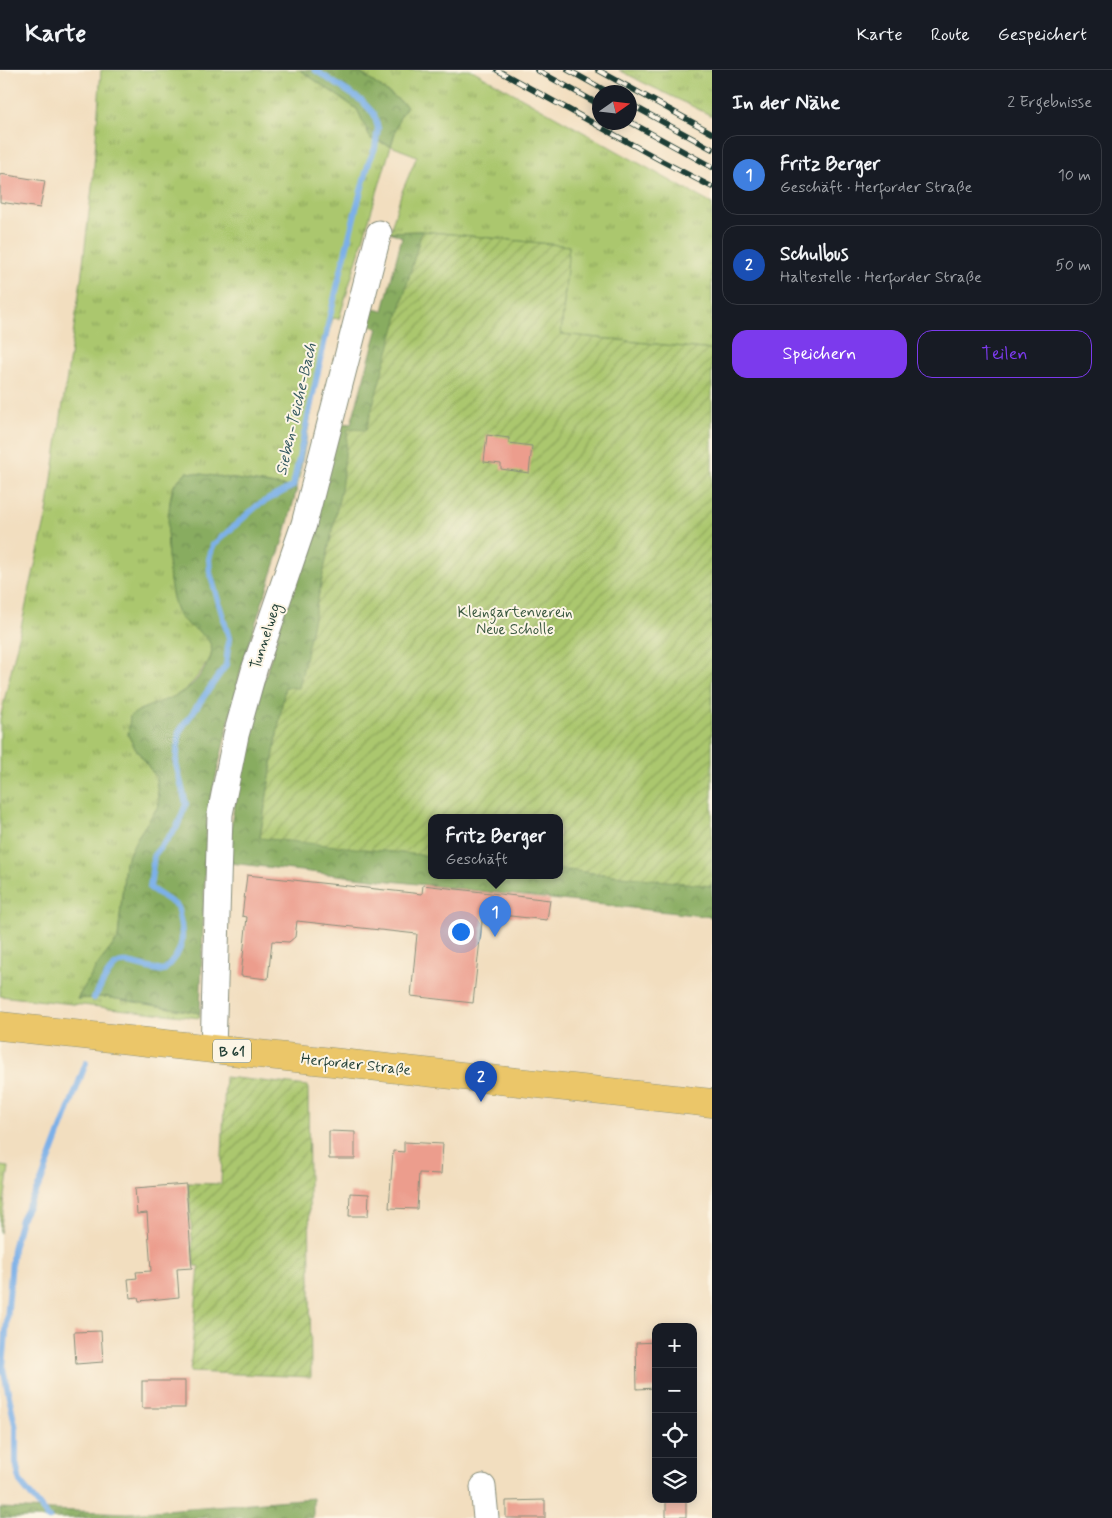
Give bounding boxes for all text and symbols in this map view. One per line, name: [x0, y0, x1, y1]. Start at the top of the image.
text: Karte: [25, 19, 86, 50]
text: Karte: [857, 23, 903, 47]
text: Route: [931, 23, 970, 47]
text: Gespeichert: [998, 23, 1087, 47]
north arrow: [592, 85, 637, 130]
text: In der Nähe: [732, 89, 840, 117]
text: 2 Ergebnisse: [1007, 92, 1092, 113]
text: Fritz Berger: [780, 152, 880, 177]
text: 1: [745, 165, 753, 186]
text: 10 m: [1058, 165, 1091, 186]
text: Geschäft · Herforder Straße: [780, 177, 972, 198]
text: Schulbus: [780, 242, 849, 267]
text: 2: [745, 255, 753, 276]
text: 50 m: [1055, 255, 1091, 276]
text: Haltestelle · Herforder Straße: [780, 267, 982, 288]
button: Speichern: [732, 330, 907, 378]
button: Teilen: [917, 330, 1092, 378]
water label: Sieben-Teiche-Bach: [271, 341, 322, 478]
street label: Tunnelweg: [246, 601, 287, 672]
park label: Kleingartenverein Neue Scholle: [457, 603, 573, 640]
popup: [428, 814, 563, 879]
text: Fritz Berger: [445, 824, 546, 849]
text: Geschäft: [445, 849, 508, 870]
pin: 1: [479, 896, 511, 937]
your location: [448, 919, 474, 945]
road number: B 61: [213, 1039, 251, 1062]
street label: Herforder Straße: [300, 1049, 412, 1083]
pin: 2: [465, 1061, 497, 1102]
map controls: [652, 1323, 697, 1503]
button: +: [652, 1323, 697, 1368]
button: −: [652, 1368, 697, 1413]
button: locate: [652, 1413, 697, 1458]
button: layers: [652, 1458, 697, 1503]

